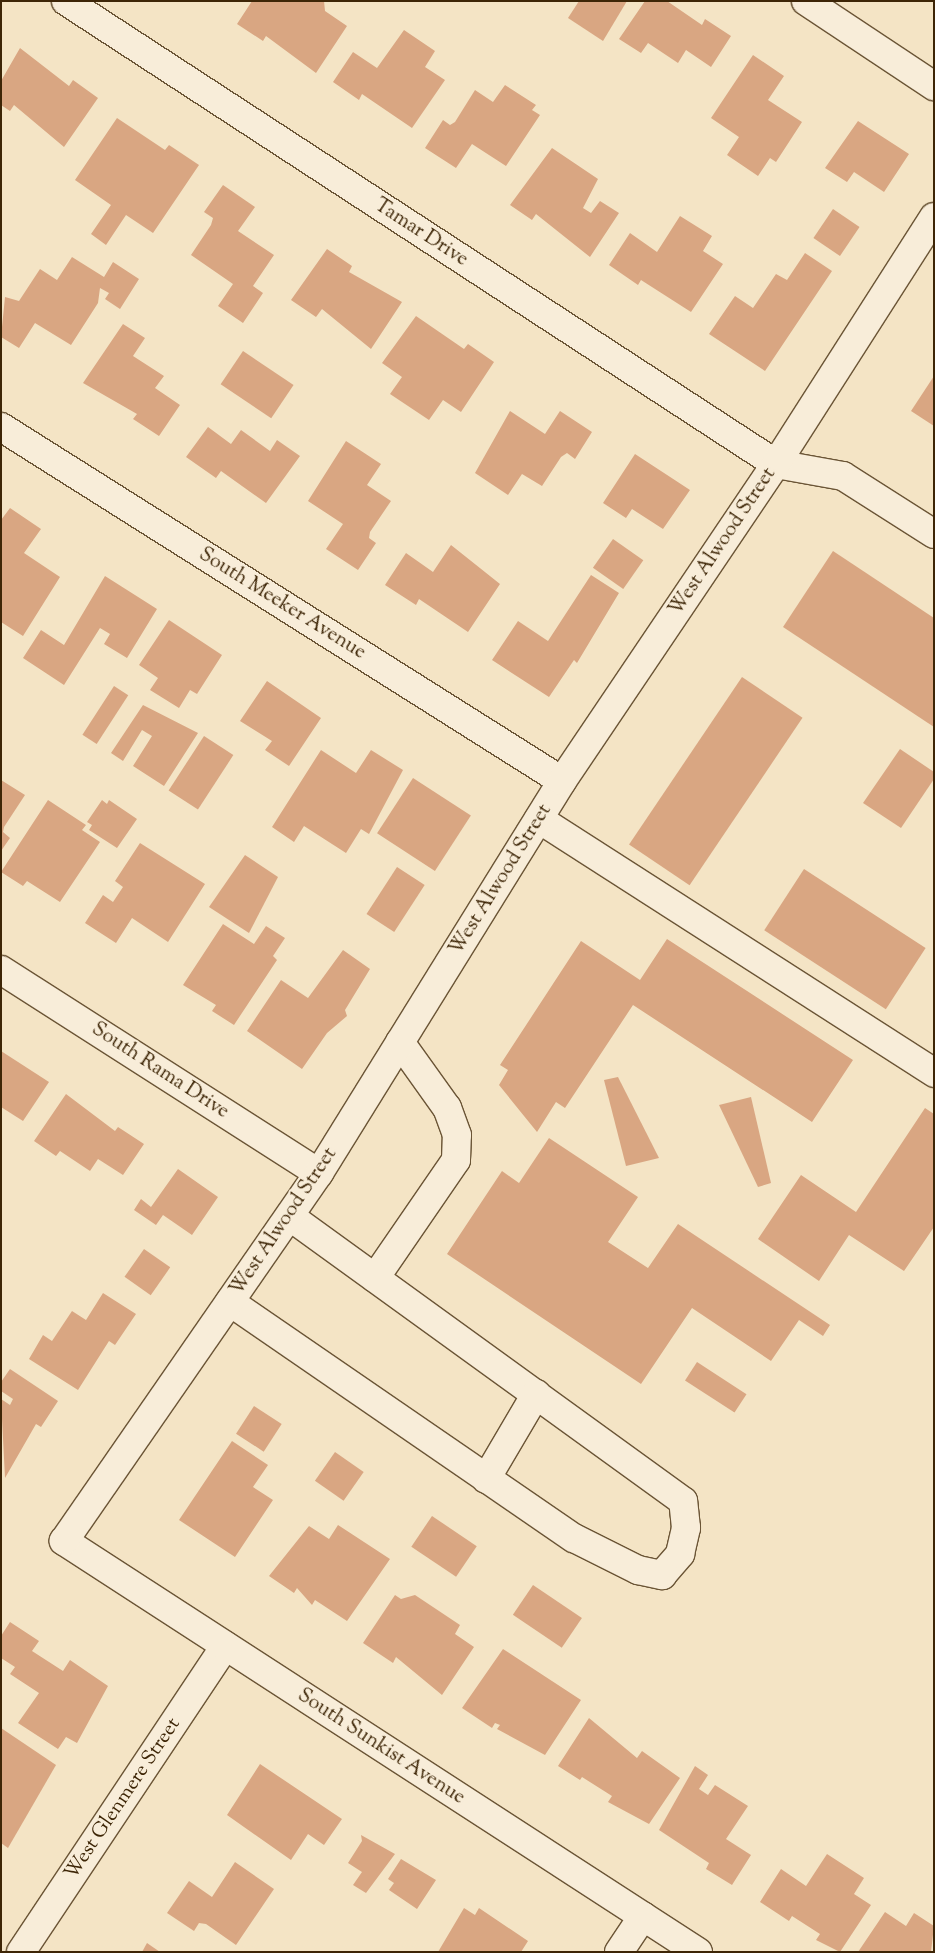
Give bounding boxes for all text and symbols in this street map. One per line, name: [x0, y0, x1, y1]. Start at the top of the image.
street label: Tamar Drive: [370, 194, 472, 272]
street label: West Alwood Street: [665, 463, 781, 621]
street label: South Meeker Avenue: [194, 543, 370, 665]
street label: West Alwood Street: [445, 800, 557, 960]
street label: South Rama Drive: [87, 1018, 233, 1124]
street label: West Alwood Street: [226, 1143, 342, 1301]
street label: South Sunkist Avenue: [293, 1684, 469, 1810]
street label: West Glenmere Street: [60, 1714, 186, 1884]

